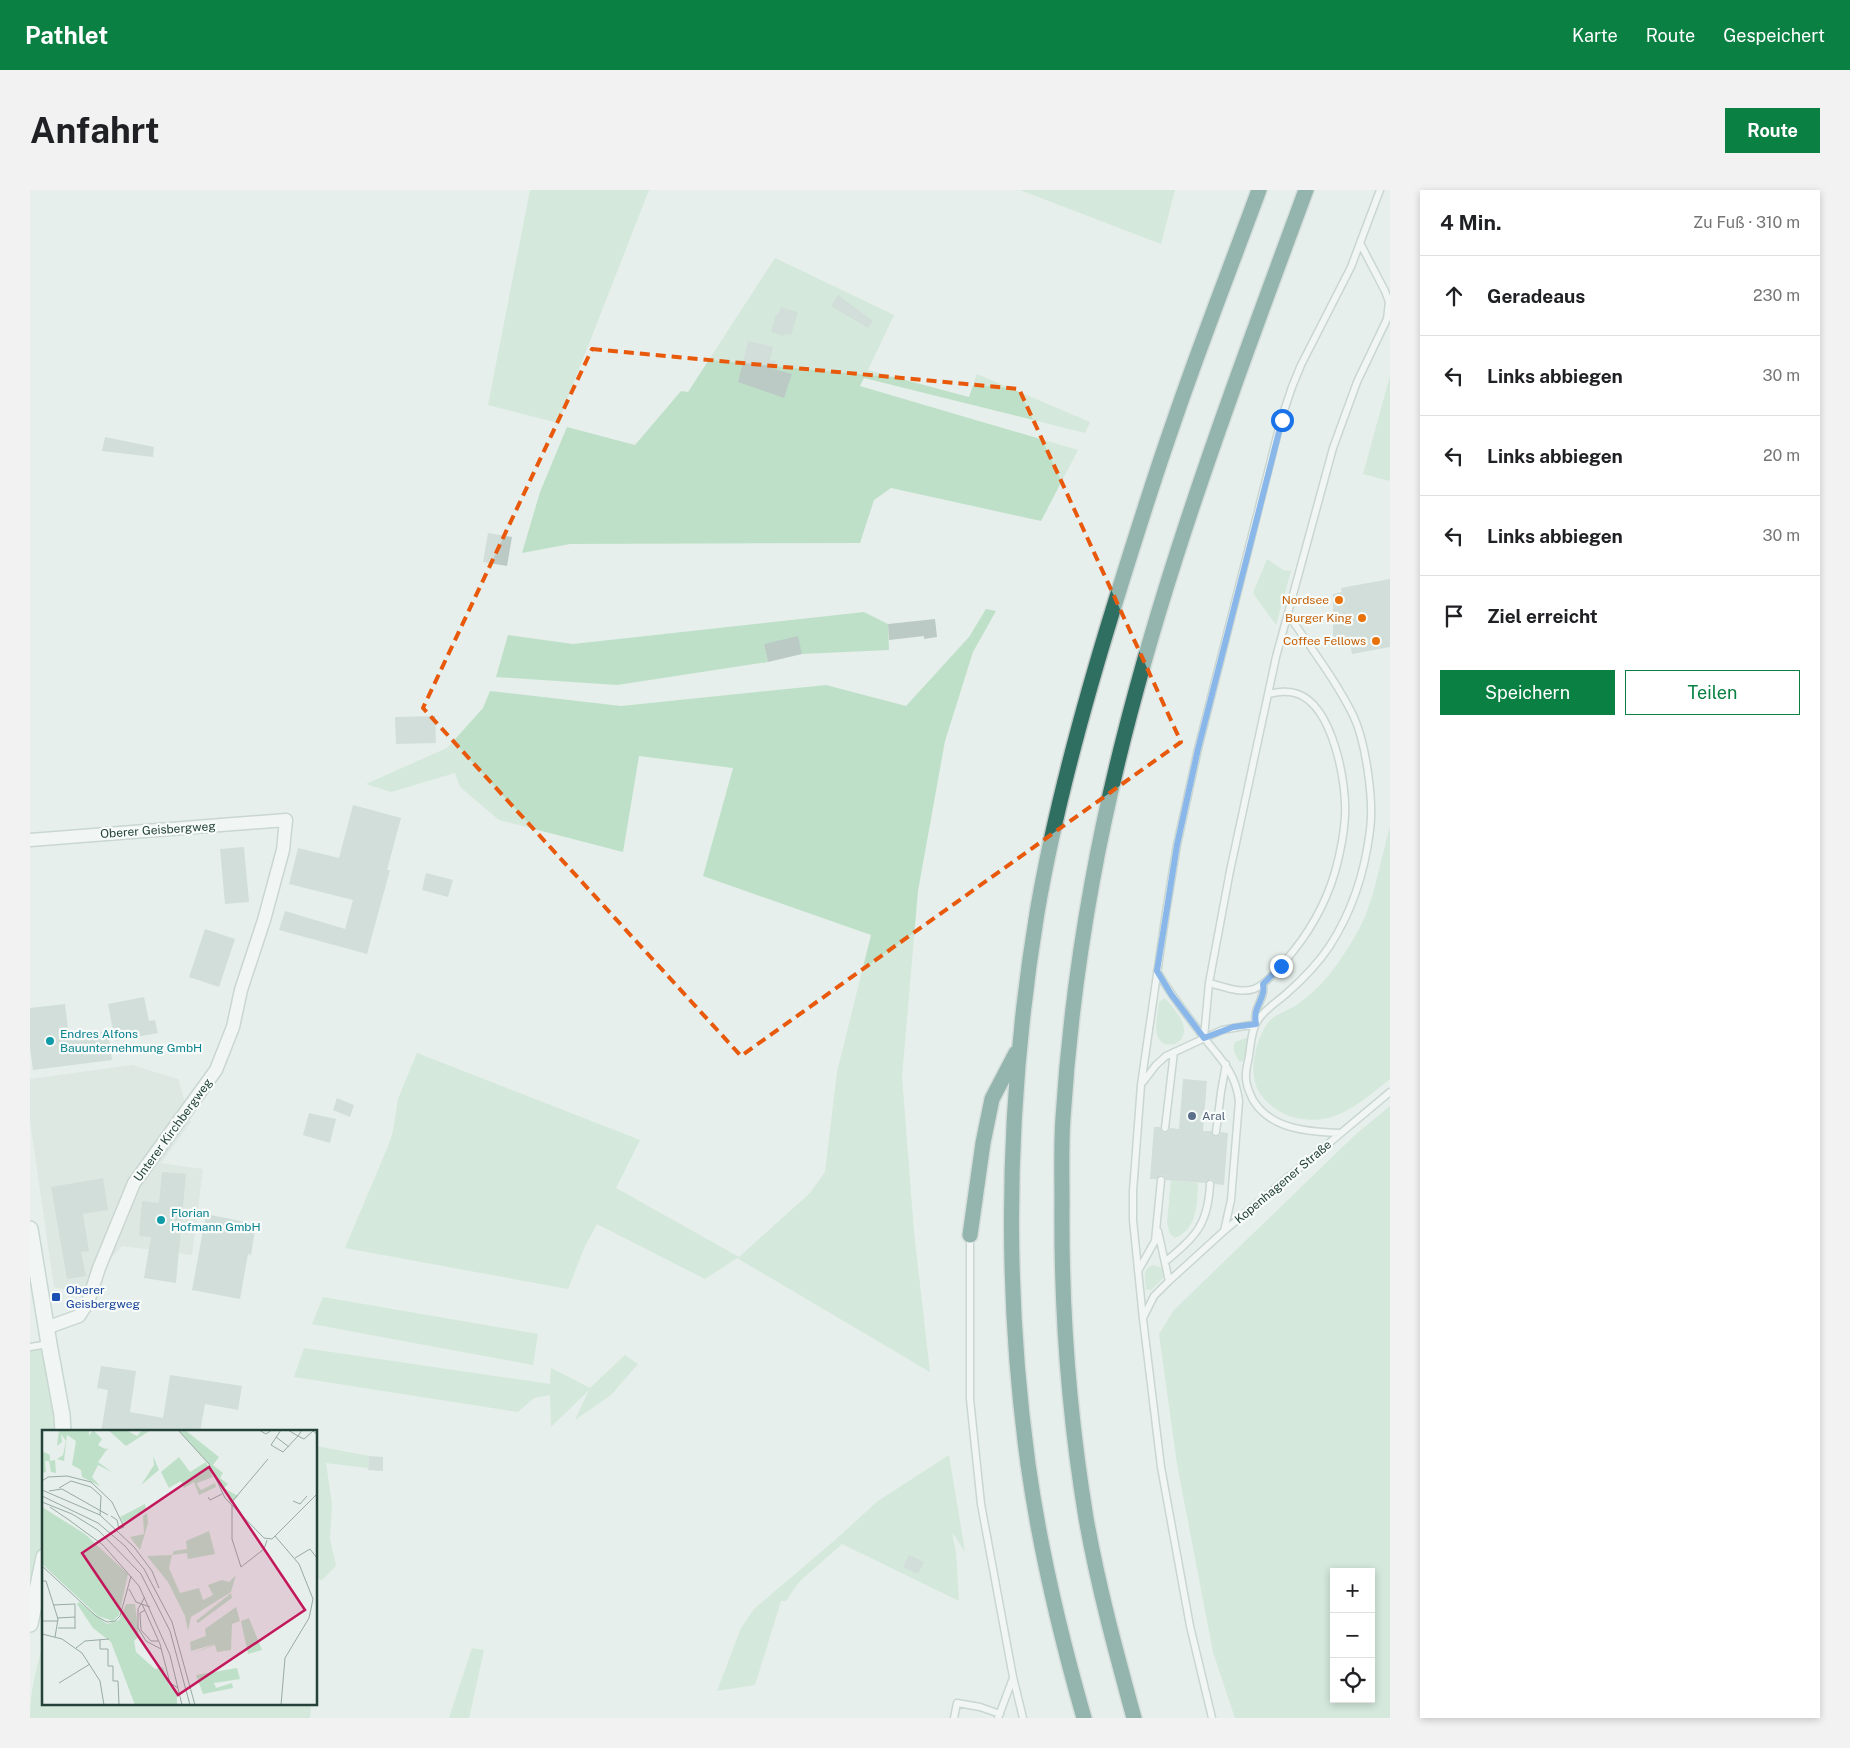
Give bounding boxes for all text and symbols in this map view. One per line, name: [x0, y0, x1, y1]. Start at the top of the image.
text: Pathlet: [25, 21, 108, 49]
text: Karte: [1572, 25, 1618, 46]
text: Route: [1646, 25, 1695, 46]
text: Gespeichert: [1723, 25, 1825, 46]
button: Route: [1725, 108, 1820, 153]
text: Anfahrt: [30, 110, 160, 151]
text: 4 Min.: [1440, 210, 1502, 235]
text: Zu Fuß · 310 m: [1693, 213, 1800, 232]
icon: ahead: [1440, 282, 1468, 310]
text: Geradeaus: [1487, 285, 1585, 307]
text: 230 m: [1753, 286, 1800, 305]
icon: left: [1440, 362, 1468, 390]
text: Links abbiegen: [1487, 365, 1623, 387]
text: 30 m: [1763, 366, 1800, 385]
route start: [1271, 409, 1294, 432]
icon: left: [1440, 442, 1468, 470]
text: Links abbiegen: [1487, 445, 1623, 467]
text: 20 m: [1763, 446, 1800, 465]
icon: left: [1440, 522, 1468, 550]
text: Links abbiegen: [1487, 525, 1623, 547]
text: 30 m: [1763, 526, 1800, 545]
place label: Nordsee: [1282, 593, 1329, 607]
marker: Nordsee: [1333, 594, 1345, 606]
icon: arrive: [1440, 602, 1468, 630]
text: Ziel erreicht: [1487, 605, 1598, 627]
place label: Burger King: [1285, 611, 1352, 625]
marker: Burger King: [1356, 612, 1368, 624]
place label: Coffee Fellows: [1283, 634, 1366, 648]
marker: Coffee Fellows: [1370, 635, 1382, 647]
button: Speichern: [1440, 670, 1615, 715]
button: Teilen: [1625, 670, 1800, 715]
street label: Oberer Geisbergweg: [100, 819, 216, 841]
route end: [1270, 955, 1293, 978]
place label: Endres Alfons Bauunternehmung GmbH: [60, 1027, 202, 1055]
marker: Endres Alfons Bauunternehmung GmbH: [44, 1035, 56, 1047]
street label: Unterer Kirchbergweg: [131, 1076, 215, 1184]
place label: Aral: [1202, 1109, 1226, 1123]
marker: Aral: [1186, 1110, 1198, 1122]
street label: Kopenhagener Straße: [1232, 1137, 1334, 1227]
place label: Florian Hofmann GmbH: [171, 1206, 261, 1234]
marker: Florian Hofmann GmbH: [155, 1214, 167, 1226]
place label: Oberer Geisbergweg: [66, 1283, 140, 1311]
marker: Oberer Geisbergweg: [50, 1291, 62, 1303]
inset map: [42, 1430, 318, 1706]
map controls: [1330, 1568, 1375, 1703]
button: +: [1330, 1568, 1375, 1613]
button: −: [1330, 1613, 1375, 1658]
button: locate: [1330, 1658, 1375, 1703]

